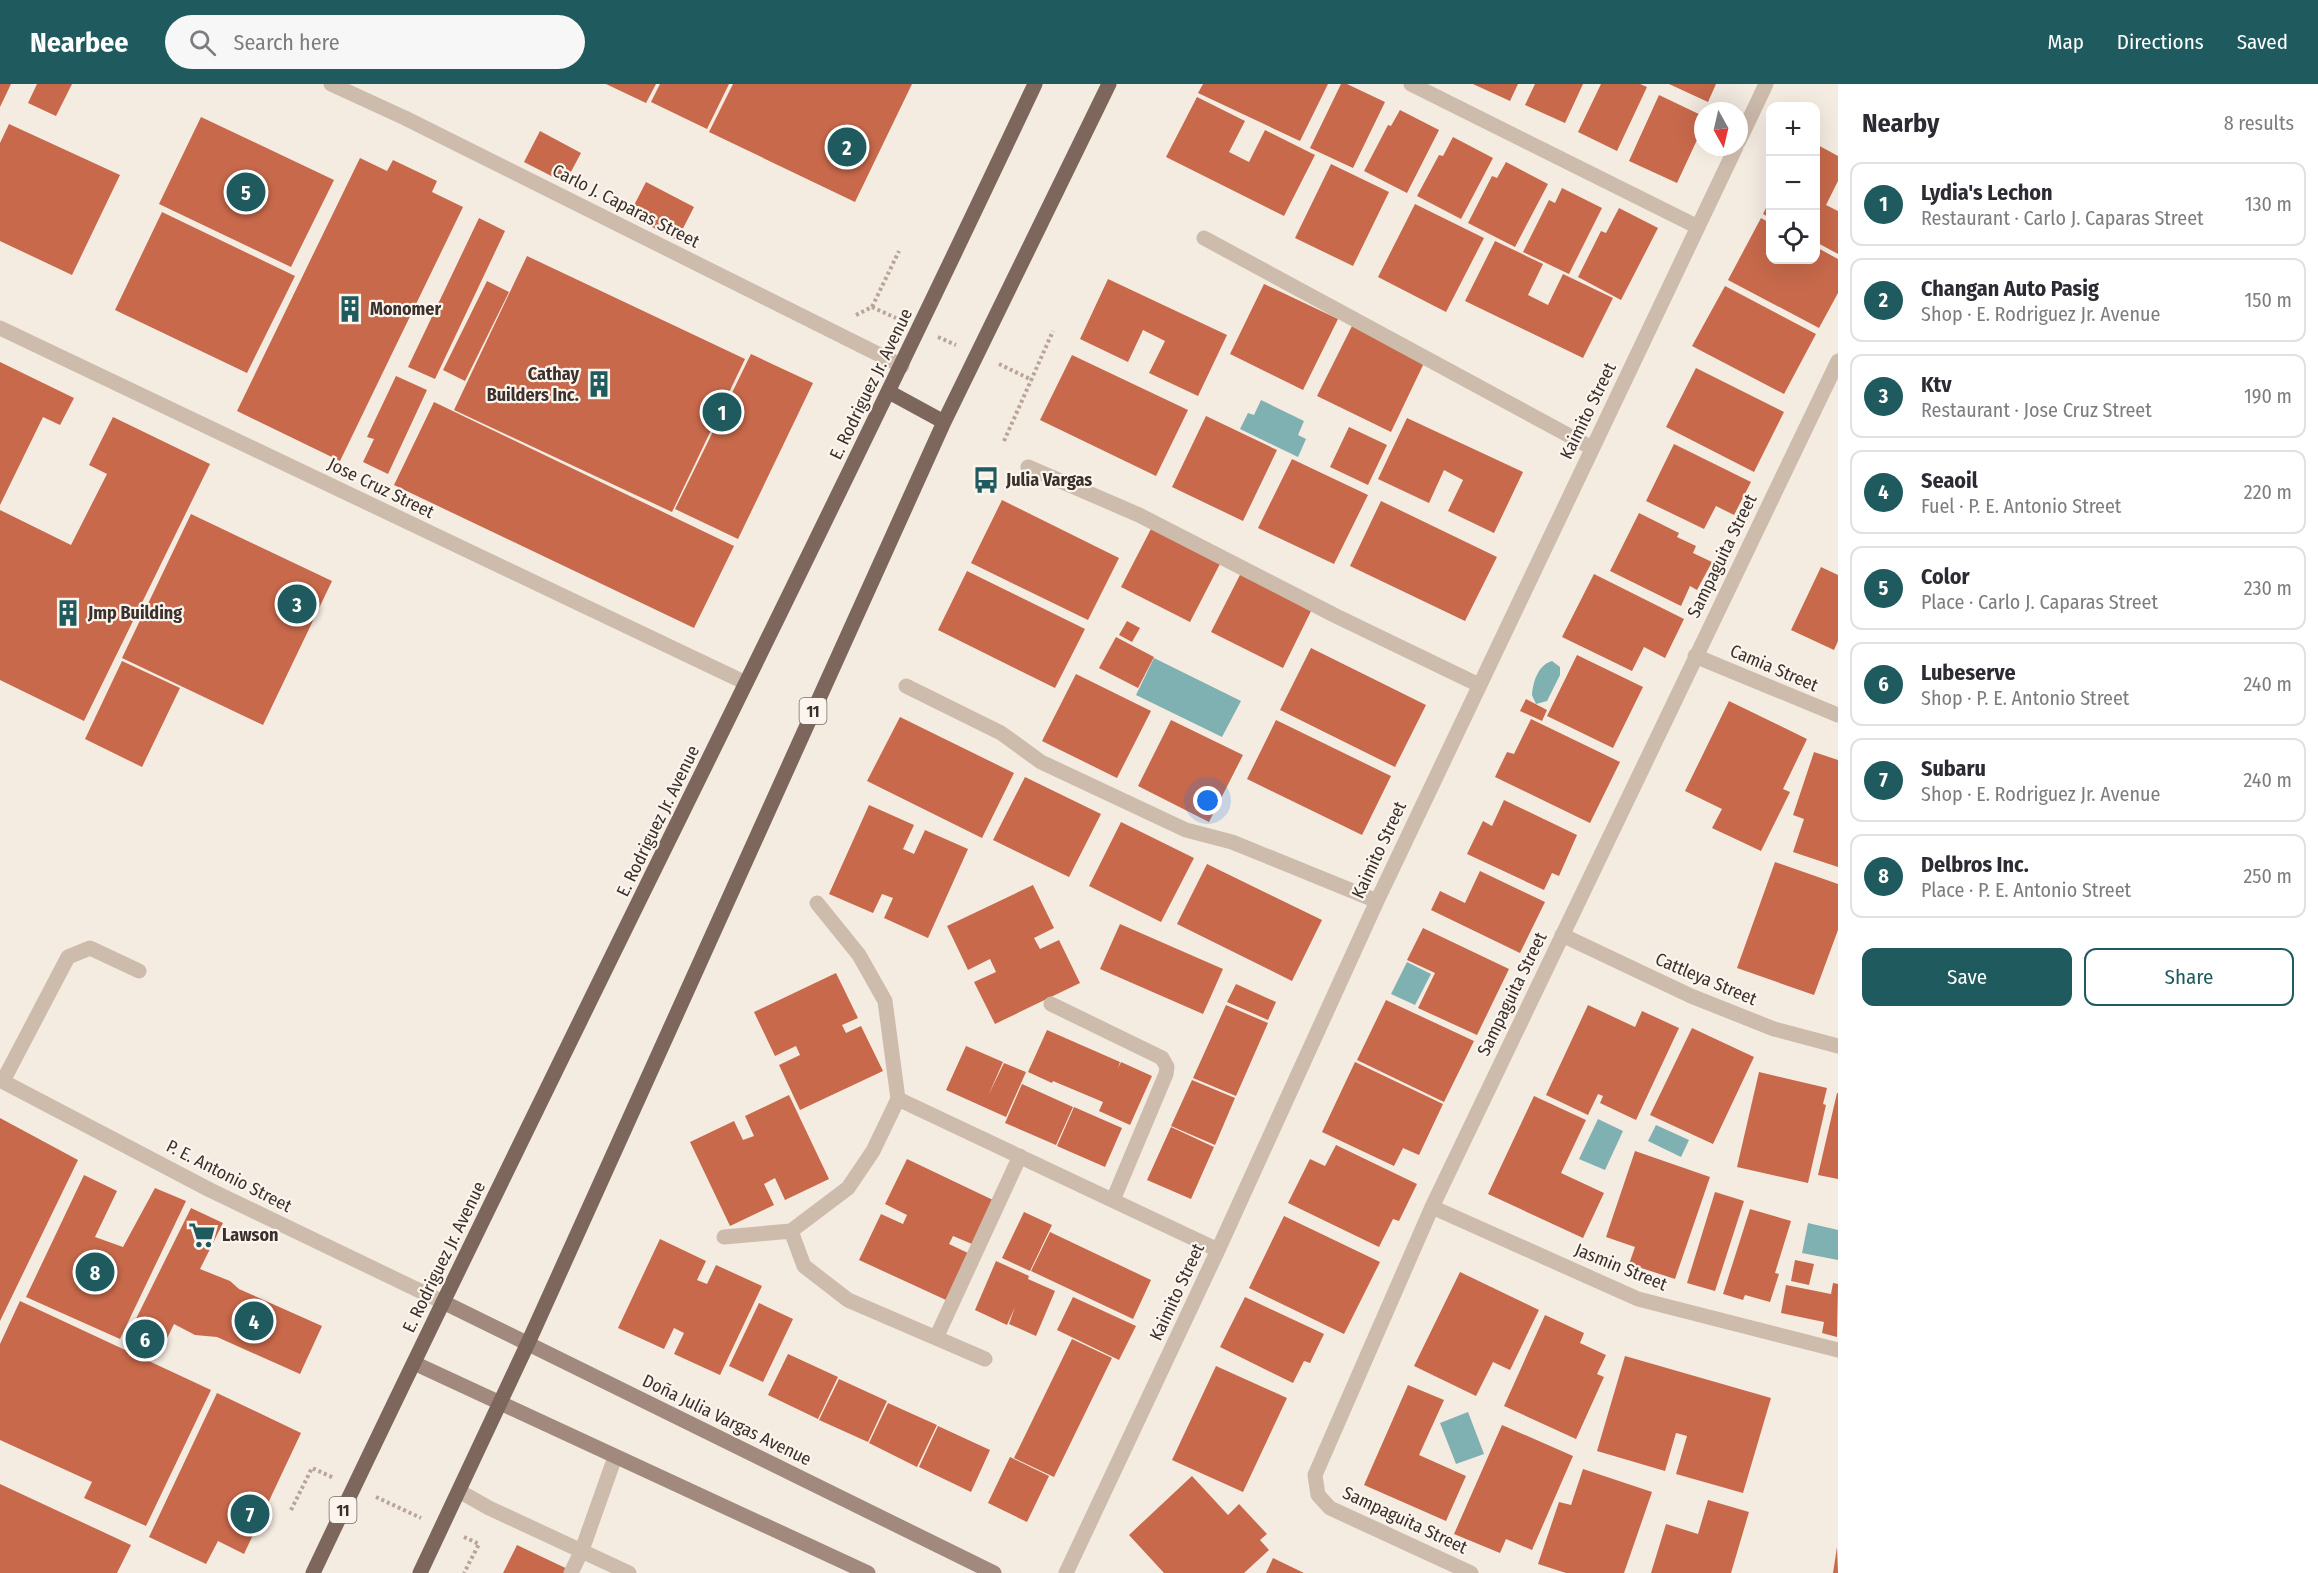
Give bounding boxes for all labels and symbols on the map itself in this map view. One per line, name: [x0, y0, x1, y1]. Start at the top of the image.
north arrow: [1694, 102, 1748, 156]
pin: 2: [828, 124, 866, 170]
street label: Carlo J. Caparas Street: [549, 159, 703, 253]
pin: 5: [226, 170, 266, 214]
building icon: Monomer: [335, 294, 365, 324]
place label: Monomer: [370, 298, 441, 320]
street label: E. Rodriguez Jr. Avenue: [825, 305, 917, 463]
street label: Kaimito Street: [1555, 359, 1621, 463]
place label: Cathay Builders Inc.: [487, 363, 579, 406]
building icon: Cathay Builders Inc.: [584, 369, 614, 399]
pin: 1: [702, 390, 742, 434]
street label: Jose Cruz Street: [324, 453, 438, 523]
bus stop icon: Julia Vargas: [971, 465, 1001, 495]
place label: Julia Vargas: [1005, 469, 1092, 491]
street label: Sampaguita Street: [1683, 490, 1762, 621]
pin: 3: [278, 582, 316, 626]
building icon: Jmp Building: [53, 598, 83, 628]
place label: Jmp Building: [87, 602, 182, 624]
street label: Camia Street: [1727, 640, 1821, 696]
road number: 11: [800, 698, 826, 724]
street label: E. Rodriguez Jr. Avenue: [612, 742, 704, 900]
your location: [1193, 786, 1222, 815]
street label: Kaimito Street: [1347, 798, 1411, 902]
street label: Sampaguita Street: [1473, 928, 1552, 1059]
street label: Cattleya Street: [1652, 948, 1760, 1010]
street label: P. E. Antonio Street: [163, 1135, 295, 1217]
street label: E. Rodriguez Jr. Avenue: [398, 1178, 490, 1336]
supermarket icon: Lawson: [187, 1220, 217, 1250]
place label: Lawson: [222, 1224, 278, 1246]
street label: Jasmin Street: [1572, 1239, 1670, 1296]
street label: Kaimito Street: [1145, 1240, 1209, 1344]
pin: 8: [76, 1250, 115, 1294]
pin: 4: [234, 1298, 274, 1344]
pin: 6: [126, 1316, 164, 1362]
street label: Doña Julia Vargas Avenue: [639, 1370, 815, 1471]
street label: Sampaguita Street: [1339, 1482, 1471, 1559]
pin: 7: [230, 1492, 270, 1536]
road number: 11: [330, 1497, 356, 1523]

